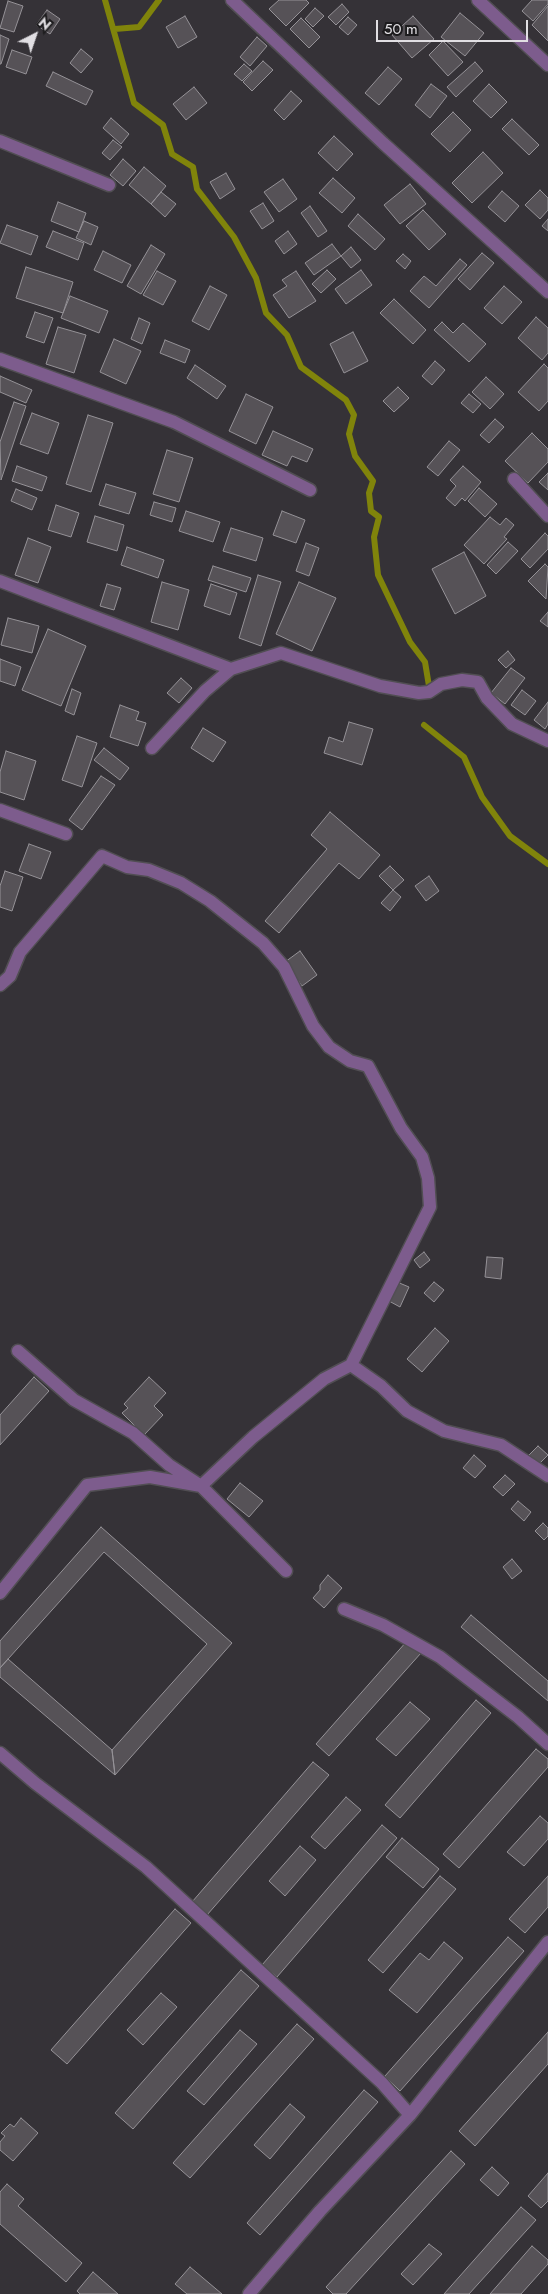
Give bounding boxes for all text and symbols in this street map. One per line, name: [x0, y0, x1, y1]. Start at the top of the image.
north arrow: [10, 10, 60, 60]
scale bar: [378, 10, 530, 42]
text: N: [34, 12, 56, 35]
text: 50 m: [384, 18, 418, 40]

